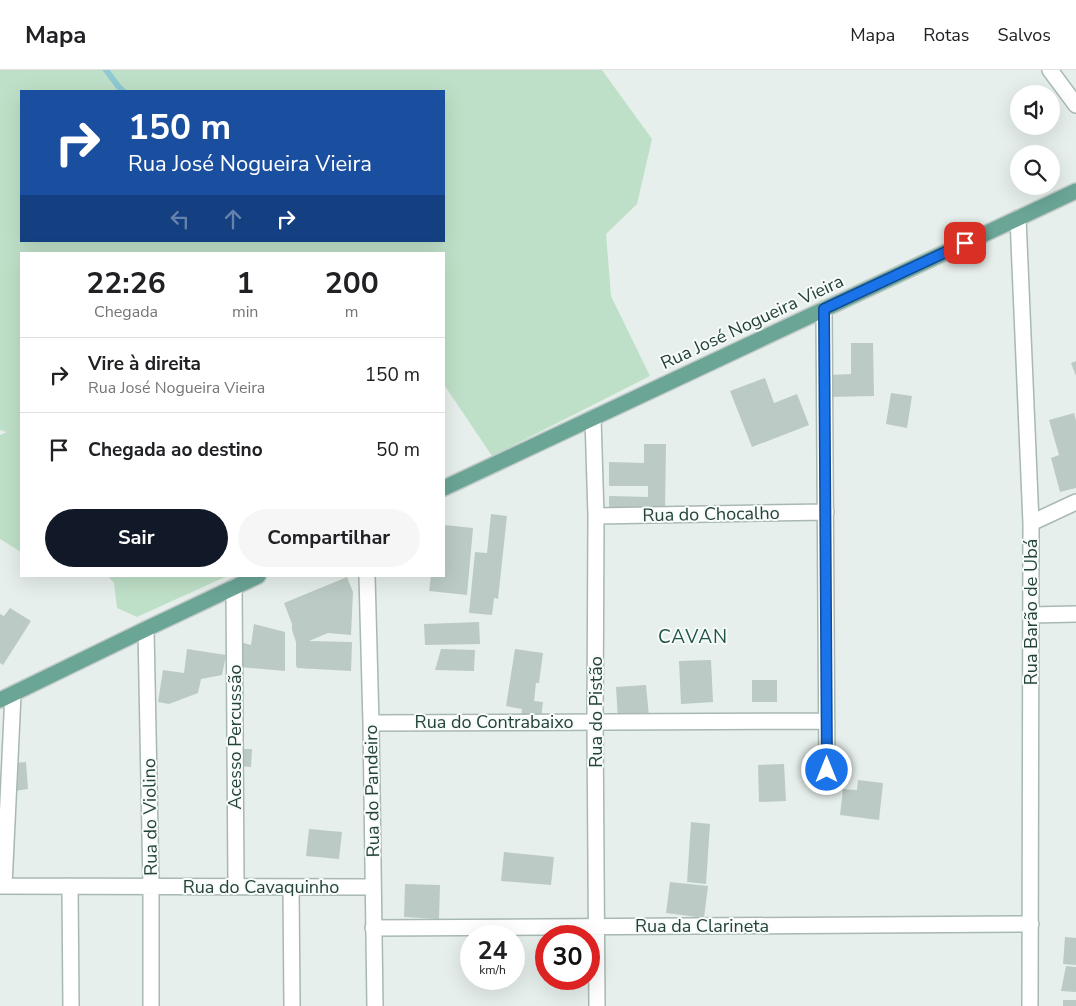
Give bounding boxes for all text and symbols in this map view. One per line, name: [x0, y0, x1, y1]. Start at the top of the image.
text: Mapa: [25, 19, 87, 51]
text: Mapa: [850, 23, 895, 47]
text: Rotas: [923, 23, 969, 47]
text: Salvos: [997, 23, 1051, 47]
map controls: [1010, 85, 1060, 195]
button: sound: [1010, 85, 1060, 135]
text: 150 m: [128, 104, 231, 151]
icon: right: [45, 110, 110, 175]
button: search: [1010, 145, 1060, 195]
text: Rua José Nogueira Vieira: [128, 149, 372, 179]
icon: left: [166, 205, 194, 233]
icon: ahead: [219, 205, 247, 233]
icon: right: [272, 205, 300, 233]
pin: [944, 222, 986, 264]
icon: arrive: [951, 229, 979, 257]
text: 22:26: [86, 263, 166, 304]
text: 1: [236, 263, 254, 304]
text: 200: [325, 263, 379, 304]
street label: Rua José Nogueira Vieira: [657, 269, 847, 375]
text: Chegada: [94, 301, 158, 323]
text: min: [232, 301, 258, 323]
text: m: [345, 301, 359, 323]
text: Vire à direita: [88, 351, 201, 377]
icon: right: [45, 361, 73, 389]
text: 150 m: [365, 362, 420, 388]
text: Rua José Nogueira Vieira: [88, 377, 265, 399]
icon: arrive: [45, 436, 73, 464]
text: Chegada ao destino: [88, 437, 263, 463]
text: 50 m: [376, 437, 420, 463]
street label: Rua do Chocalho: [642, 501, 780, 527]
button: Sair: [45, 509, 228, 567]
button: Compartilhar: [238, 509, 420, 567]
street label: Rua Barão de Ubá: [1019, 539, 1043, 685]
district label: CAVAN: [658, 624, 728, 650]
street label: Rua do Pistão: [584, 656, 608, 768]
street label: Acesso Percussão: [223, 665, 247, 809]
street label: Rua do Contrabaixo: [415, 710, 573, 734]
street label: Rua do Pandeiro: [359, 724, 385, 858]
position arrow: [800, 743, 852, 795]
street label: Rua do Violino: [137, 758, 163, 876]
street label: Rua do Cavaquinho: [183, 875, 339, 899]
street label: Rua da Clarineta: [635, 914, 769, 938]
speed limit sign: 30: [535, 925, 600, 990]
text: 24: [477, 934, 508, 968]
text: km/h: [479, 962, 506, 978]

